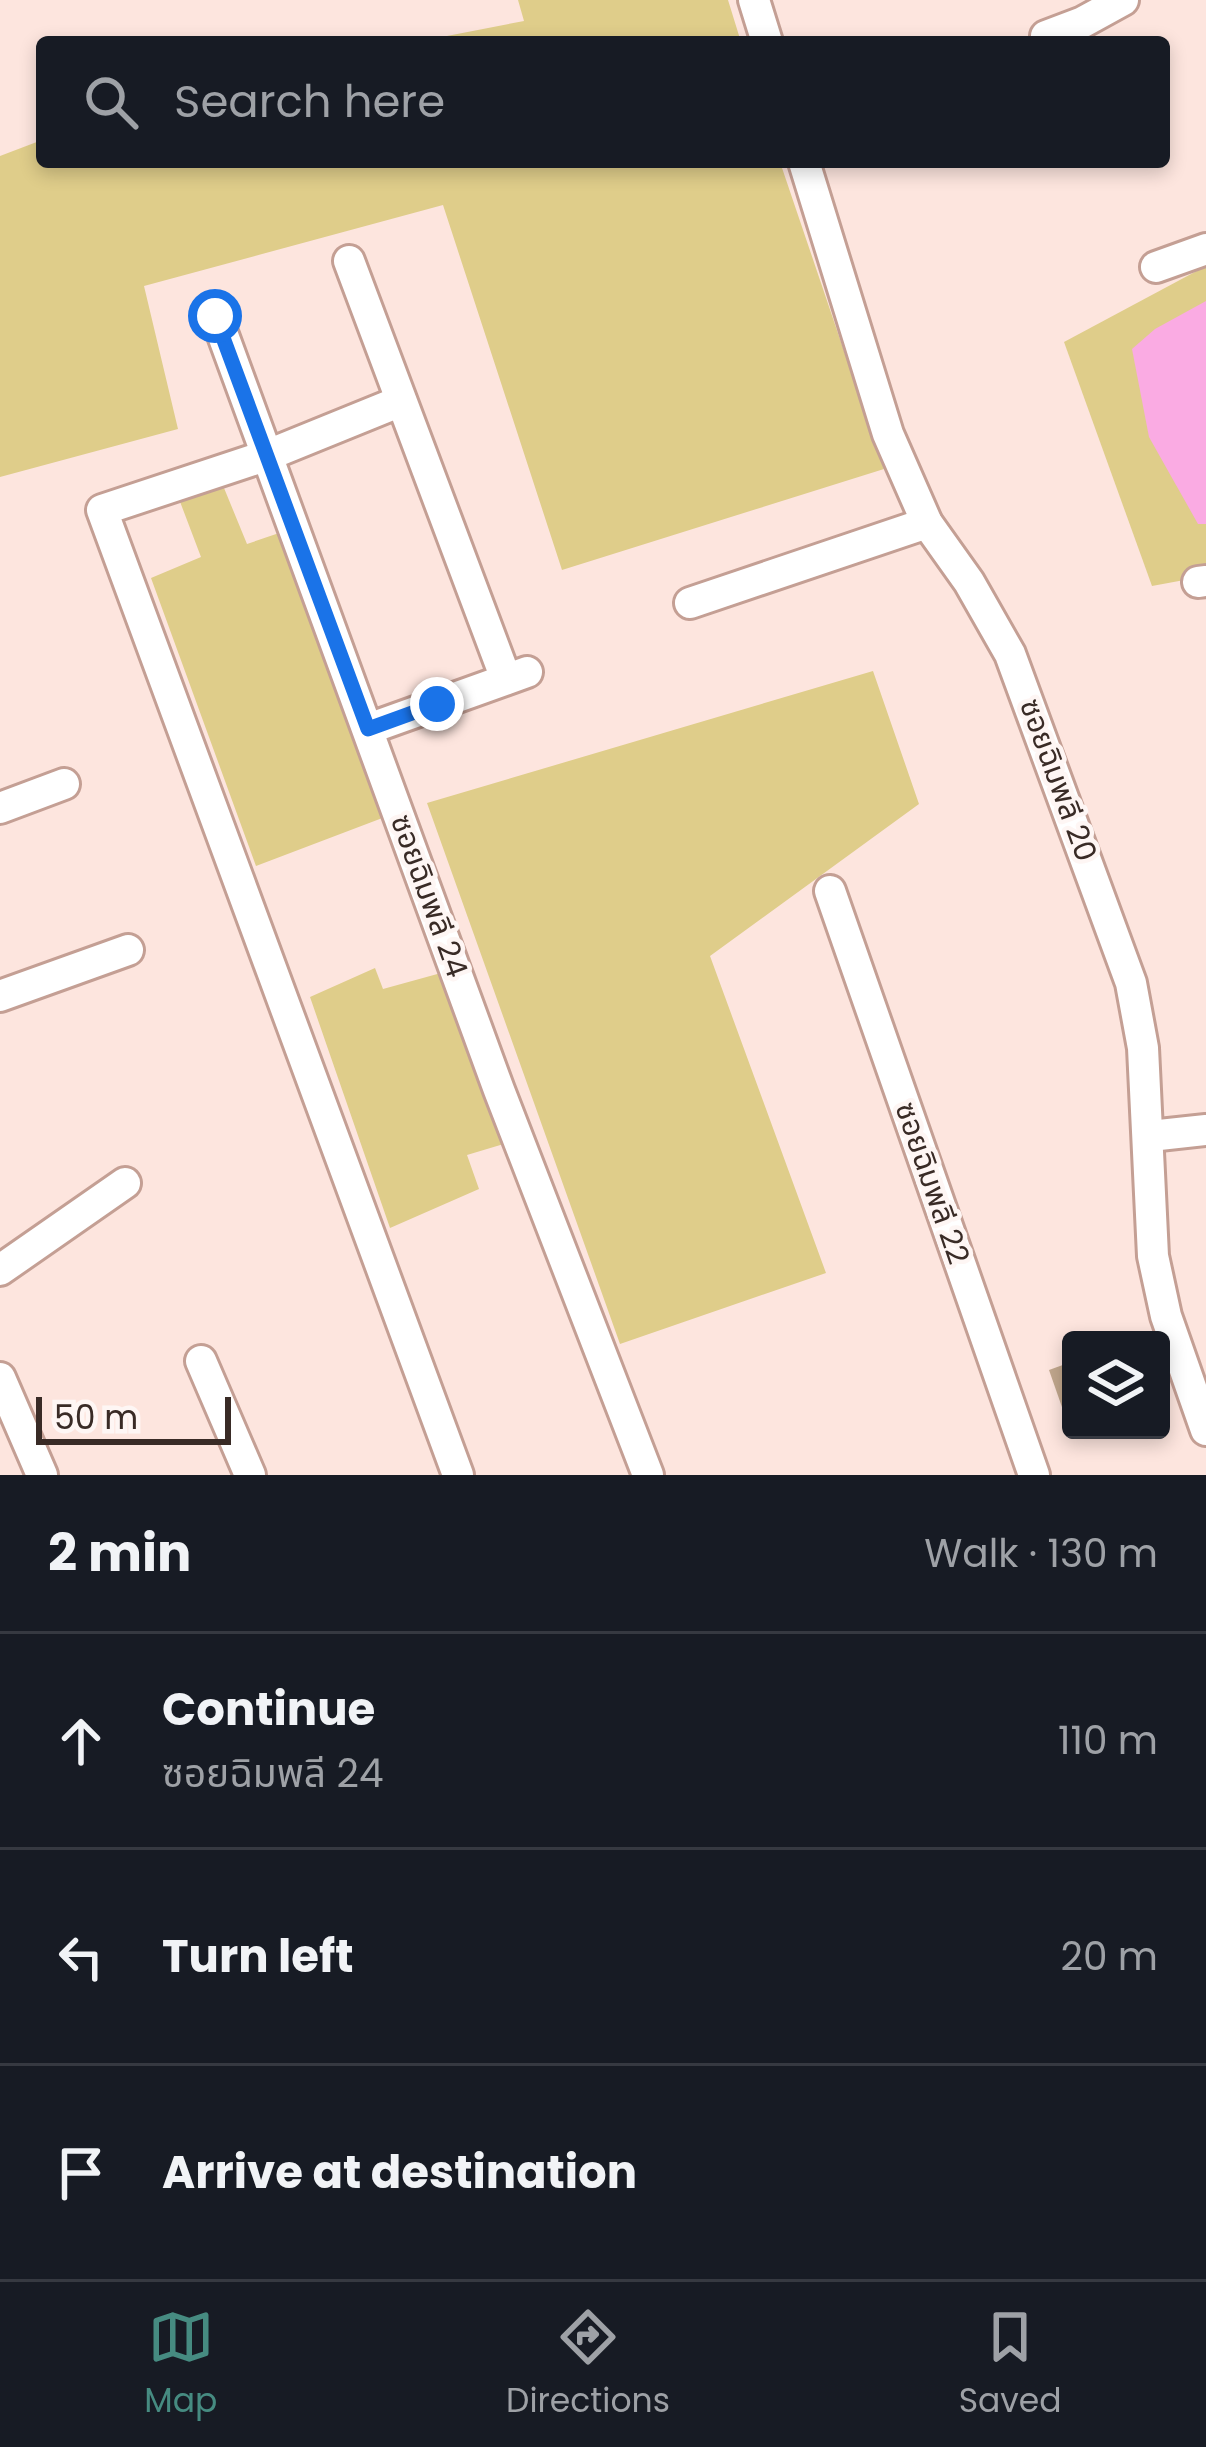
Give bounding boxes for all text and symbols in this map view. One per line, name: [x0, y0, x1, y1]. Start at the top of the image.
search box: [36, 36, 1170, 168]
icon: search: [78, 69, 144, 135]
text: Search here: [174, 70, 445, 133]
route start: [188, 289, 242, 343]
route end: [410, 677, 464, 731]
street label: ซอยฉิมพลี 20: [1009, 692, 1108, 867]
street label: ซอยฉิมพลี 24: [380, 808, 479, 983]
street label: ซอยฉิมพลี 22: [885, 1096, 980, 1270]
map controls: [1062, 1331, 1170, 1439]
button: layers: [1062, 1331, 1170, 1439]
scale bar: [36, 1391, 231, 1444]
text: 50 m: [54, 1394, 138, 1441]
text: 2 min: [48, 1517, 191, 1589]
text: Walk · 130 m: [924, 1526, 1158, 1581]
text: Continue: [162, 1678, 375, 1741]
icon: ahead: [48, 1708, 114, 1774]
text: 110 m: [1058, 1713, 1158, 1768]
text: ซอยฉิมพลี 24: [162, 1746, 383, 1801]
icon: left: [48, 1924, 114, 1990]
text: Turn left: [162, 1925, 354, 1988]
text: 20 m: [1060, 1929, 1158, 1984]
icon: arrive: [48, 2140, 114, 2206]
text: Arrive at destination: [162, 2141, 637, 2204]
tab: Map: [144, 2304, 217, 2426]
tab: Directions: [506, 2304, 670, 2426]
tab: Saved: [959, 2304, 1062, 2426]

